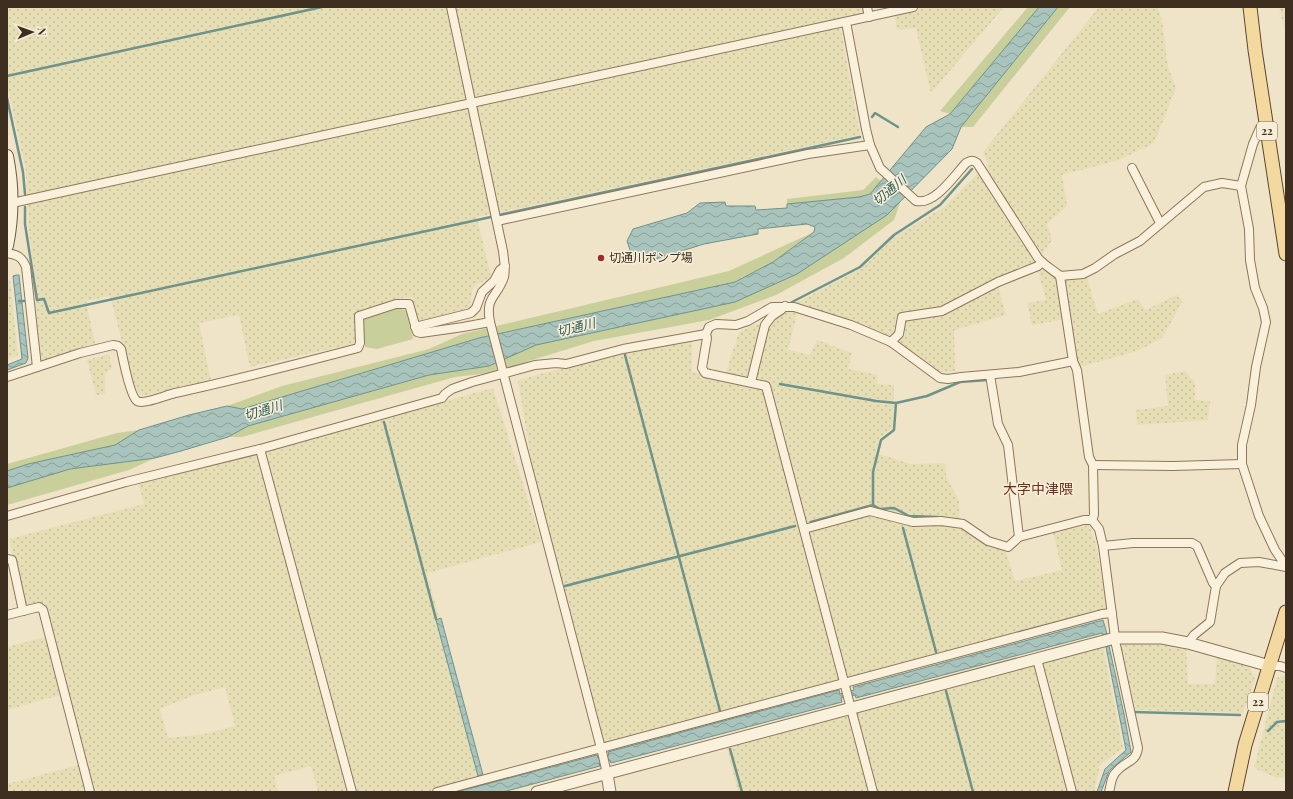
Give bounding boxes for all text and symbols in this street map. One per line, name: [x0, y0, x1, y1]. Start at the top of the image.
north arrow: [12, 12, 52, 52]
text: N: [35, 27, 50, 36]
road number: 22: [1257, 122, 1277, 140]
water label: 切通川: [868, 169, 911, 209]
place label: 切通川ポンプ場: [609, 249, 693, 265]
marker: 切通川ポンプ場: [596, 253, 606, 263]
water label: 切通川: [555, 313, 599, 339]
water label: 切通川: [242, 395, 286, 423]
district label: 大字中津隈: [1003, 479, 1073, 498]
road number: 22: [1248, 693, 1268, 711]

